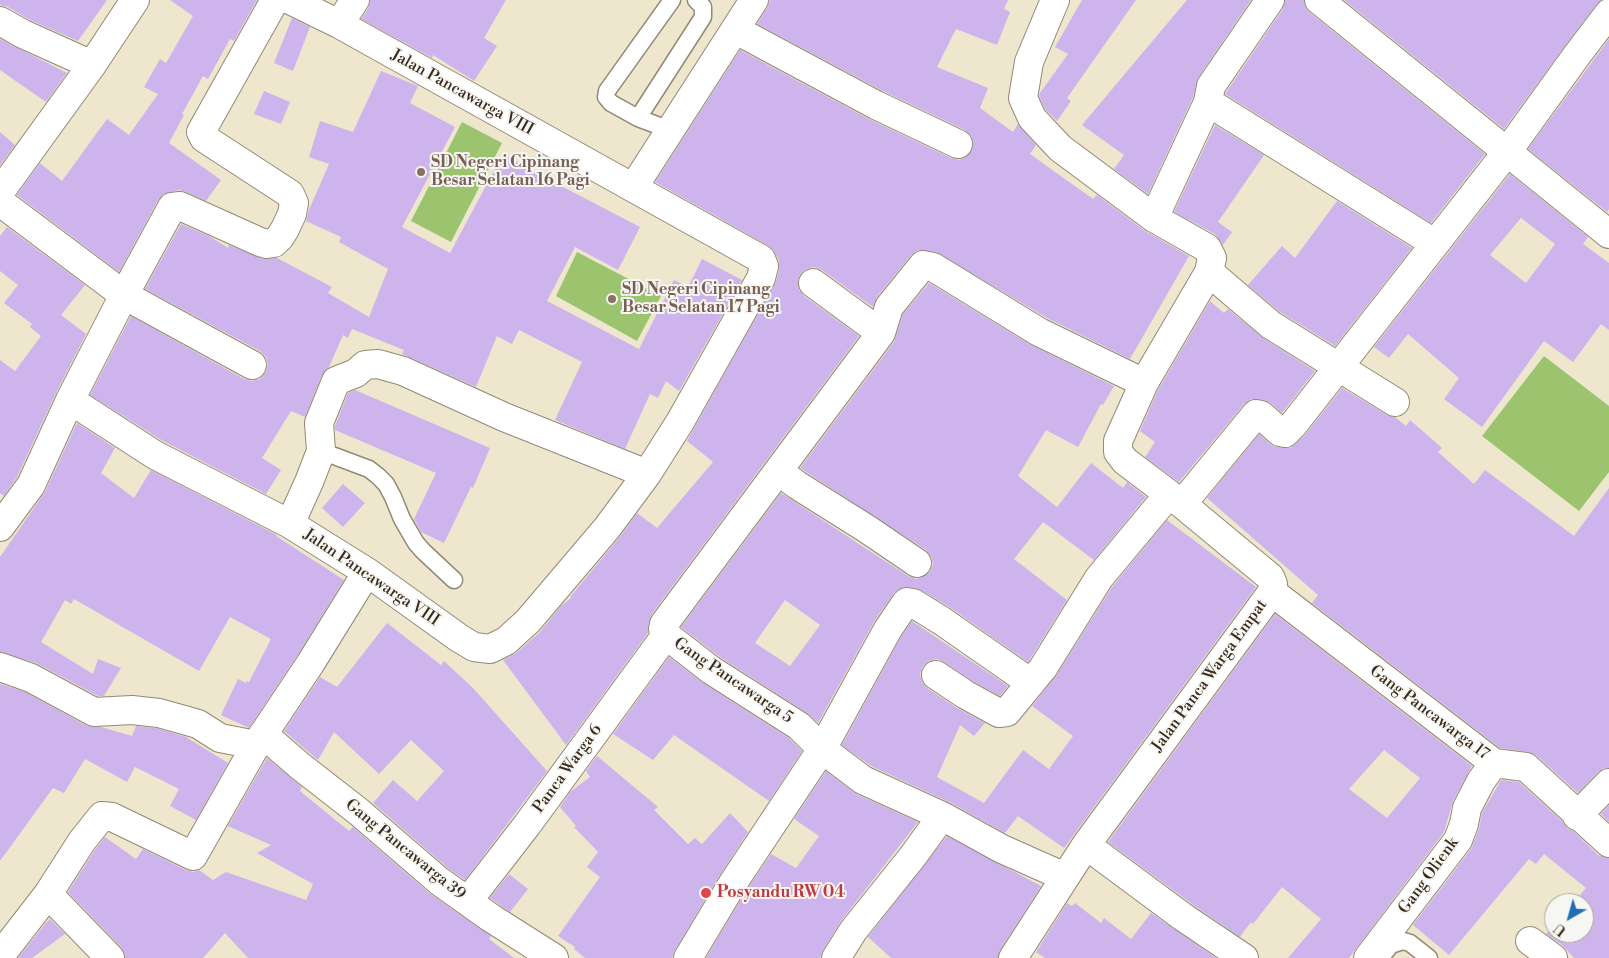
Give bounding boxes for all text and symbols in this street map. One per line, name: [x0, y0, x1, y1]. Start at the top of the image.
street label: Jalan Pancawarga VIII: [388, 46, 536, 140]
place label: SD Negeri Cipinang Besar Selatan 16 Pagi: [431, 153, 590, 191]
marker: SD Negeri Cipinang Besar Selatan 16 Pagi: [415, 166, 427, 178]
place label: SD Negeri Cipinang Besar Selatan 17 Pagi: [622, 280, 780, 318]
marker: SD Negeri Cipinang Besar Selatan 17 Pagi: [606, 293, 618, 305]
street label: Jalan Pancawarga VIII: [299, 525, 443, 631]
street label: Jalan Panca Warga Empat: [1148, 596, 1272, 756]
street label: Gang Pancawarga 5: [670, 634, 796, 728]
street label: Gang Pancawarga 17: [1365, 662, 1493, 764]
street label: Panca Warga 6: [529, 721, 607, 817]
street label: Gang Pancawarga 39: [341, 796, 469, 904]
street label: Gang Olienk: [1395, 834, 1463, 918]
place label: Posyandu RW 04: [717, 883, 845, 903]
marker: Posyandu RW 04: [699, 886, 713, 900]
north arrow: [1544, 893, 1594, 943]
text: U: [1551, 919, 1570, 939]

